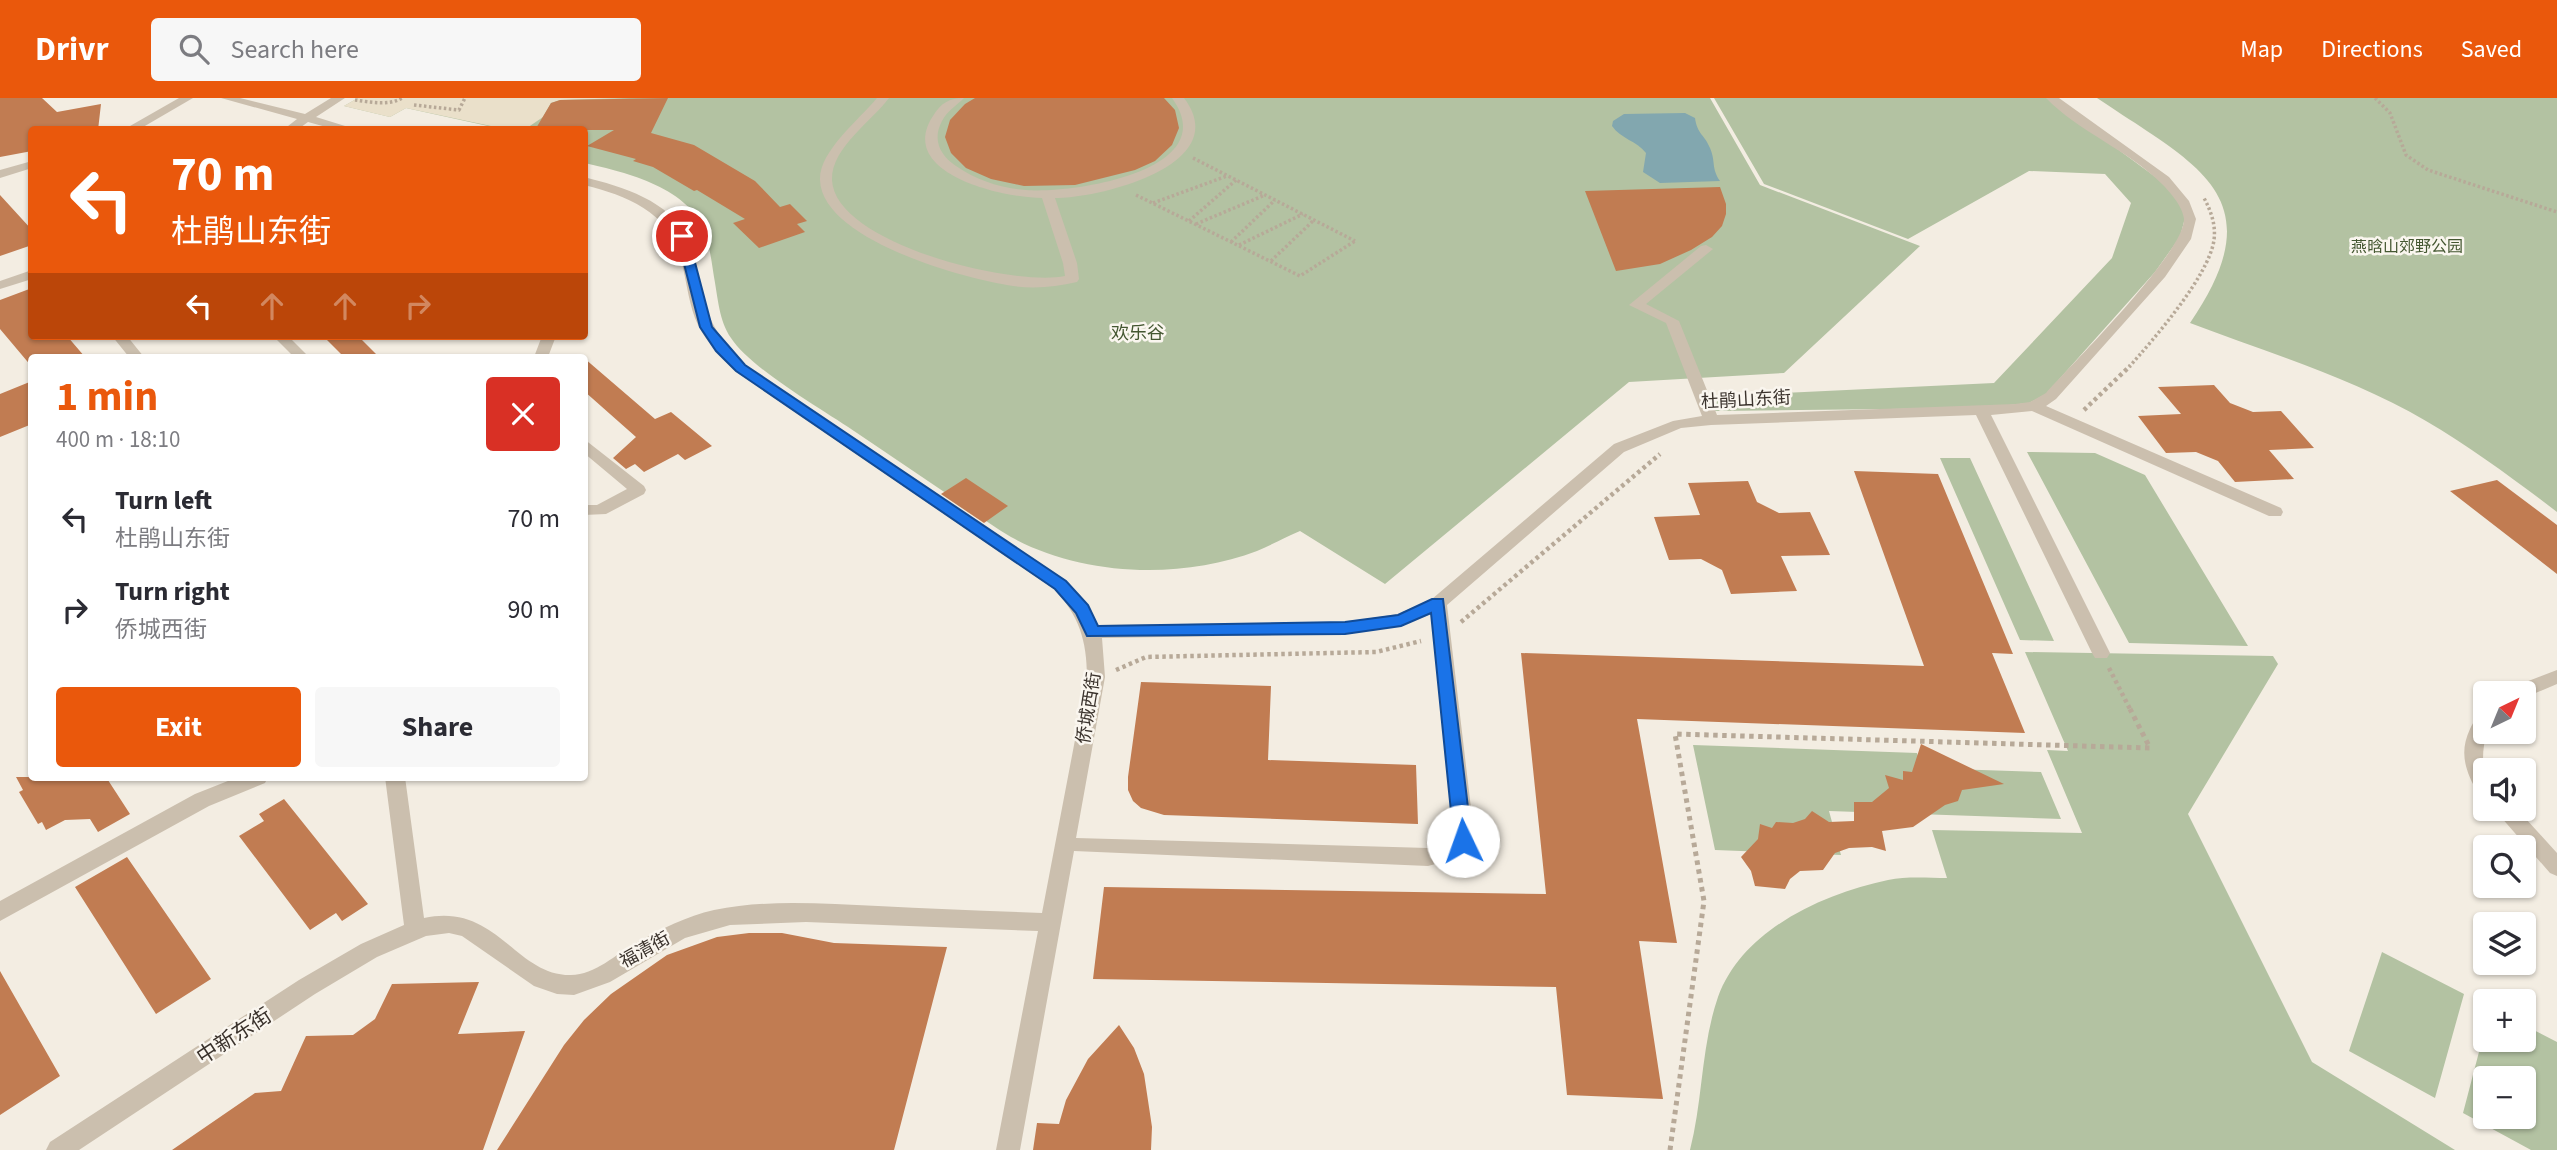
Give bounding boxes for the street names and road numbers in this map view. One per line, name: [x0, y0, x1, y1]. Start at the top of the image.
street label: 杜鹃山东街: [1700, 385, 1792, 415]
street label: 侨城西街: [1071, 670, 1107, 746]
street label: 福清街: [615, 926, 675, 974]
street label: 中新东街: [191, 1001, 277, 1071]

